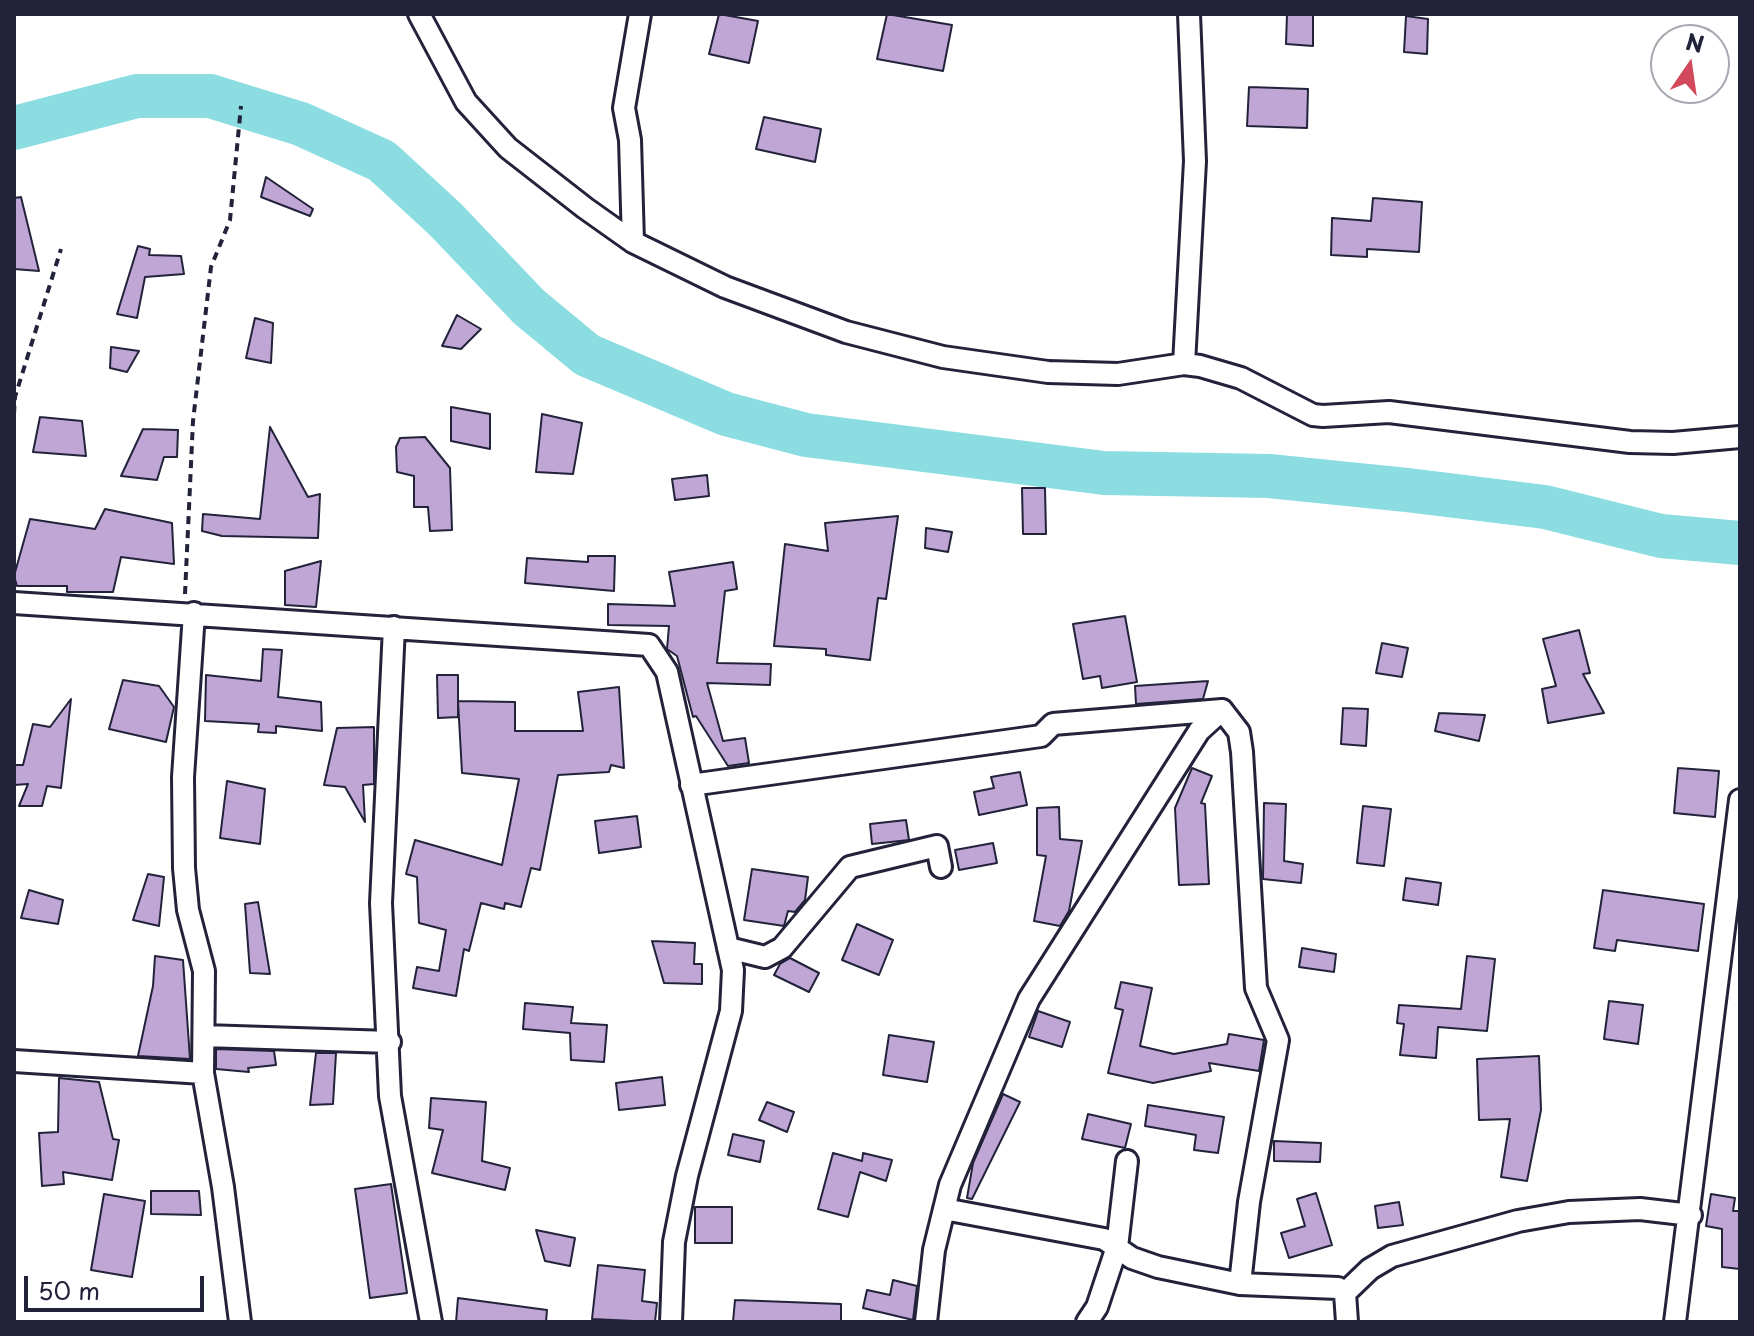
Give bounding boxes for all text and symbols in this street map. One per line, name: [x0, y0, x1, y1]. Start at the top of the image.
north arrow: [1650, 24, 1730, 104]
text: N: [1683, 24, 1707, 60]
scale bar: [28, 1260, 208, 1310]
text: 50 m: [38, 1272, 100, 1308]

